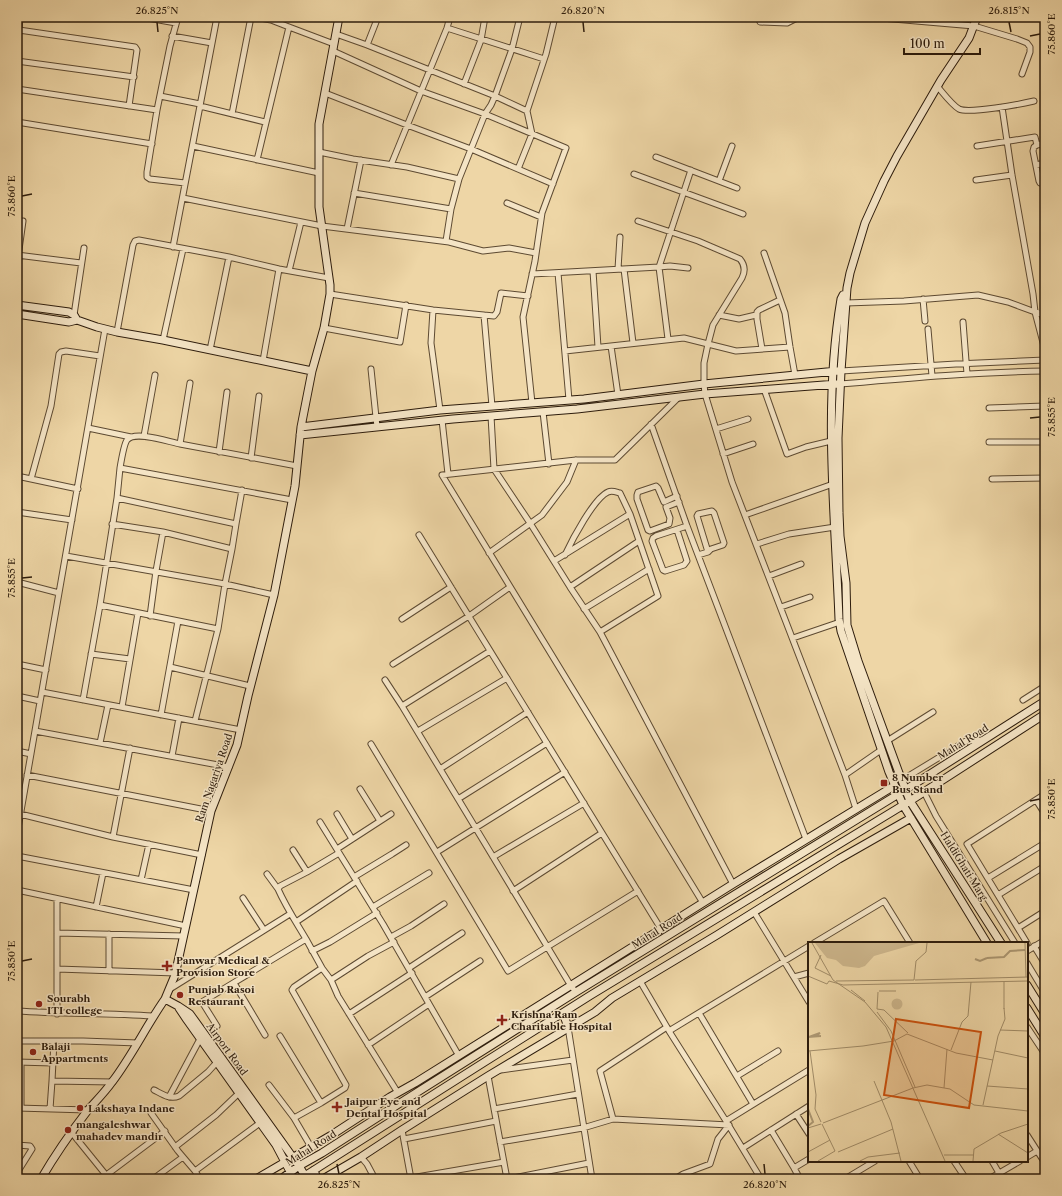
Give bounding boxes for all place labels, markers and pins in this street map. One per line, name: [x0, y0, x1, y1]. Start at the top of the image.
place label: 8 Number Bus Stand: [892, 771, 943, 796]
marker: 8 Number Bus Stand: [879, 778, 889, 788]
place label: Panwar Medical & Provision Store: [176, 954, 270, 979]
marker: Panwar Medical & Provision Store: [161, 960, 173, 972]
place label: Punjab Rasoi Restaurant: [188, 983, 255, 1008]
marker: Punjab Rasoi Restaurant: [175, 990, 185, 1000]
place label: Sourabh ITI college: [47, 992, 102, 1017]
marker: Sourabh ITI college: [34, 999, 44, 1009]
place label: Krishna Ram Charitable Hospital: [511, 1008, 612, 1033]
marker: Krishna Ram Charitable Hospital: [496, 1014, 508, 1026]
place label: Balaji Appartments: [40, 1040, 109, 1065]
marker: Balaji Appartments: [28, 1047, 38, 1057]
place label: Jaipur Eye and Dental Hospital: [344, 1095, 427, 1120]
marker: Jaipur Eye and Dental Hospital: [331, 1101, 343, 1113]
place label: Lakshaya Indane: [88, 1102, 175, 1115]
marker: Lakshaya Indane: [75, 1103, 85, 1113]
place label: mangaleshwar mahadev mandir: [76, 1118, 163, 1143]
marker: mangaleshwar mahadev mandir: [63, 1125, 73, 1135]

